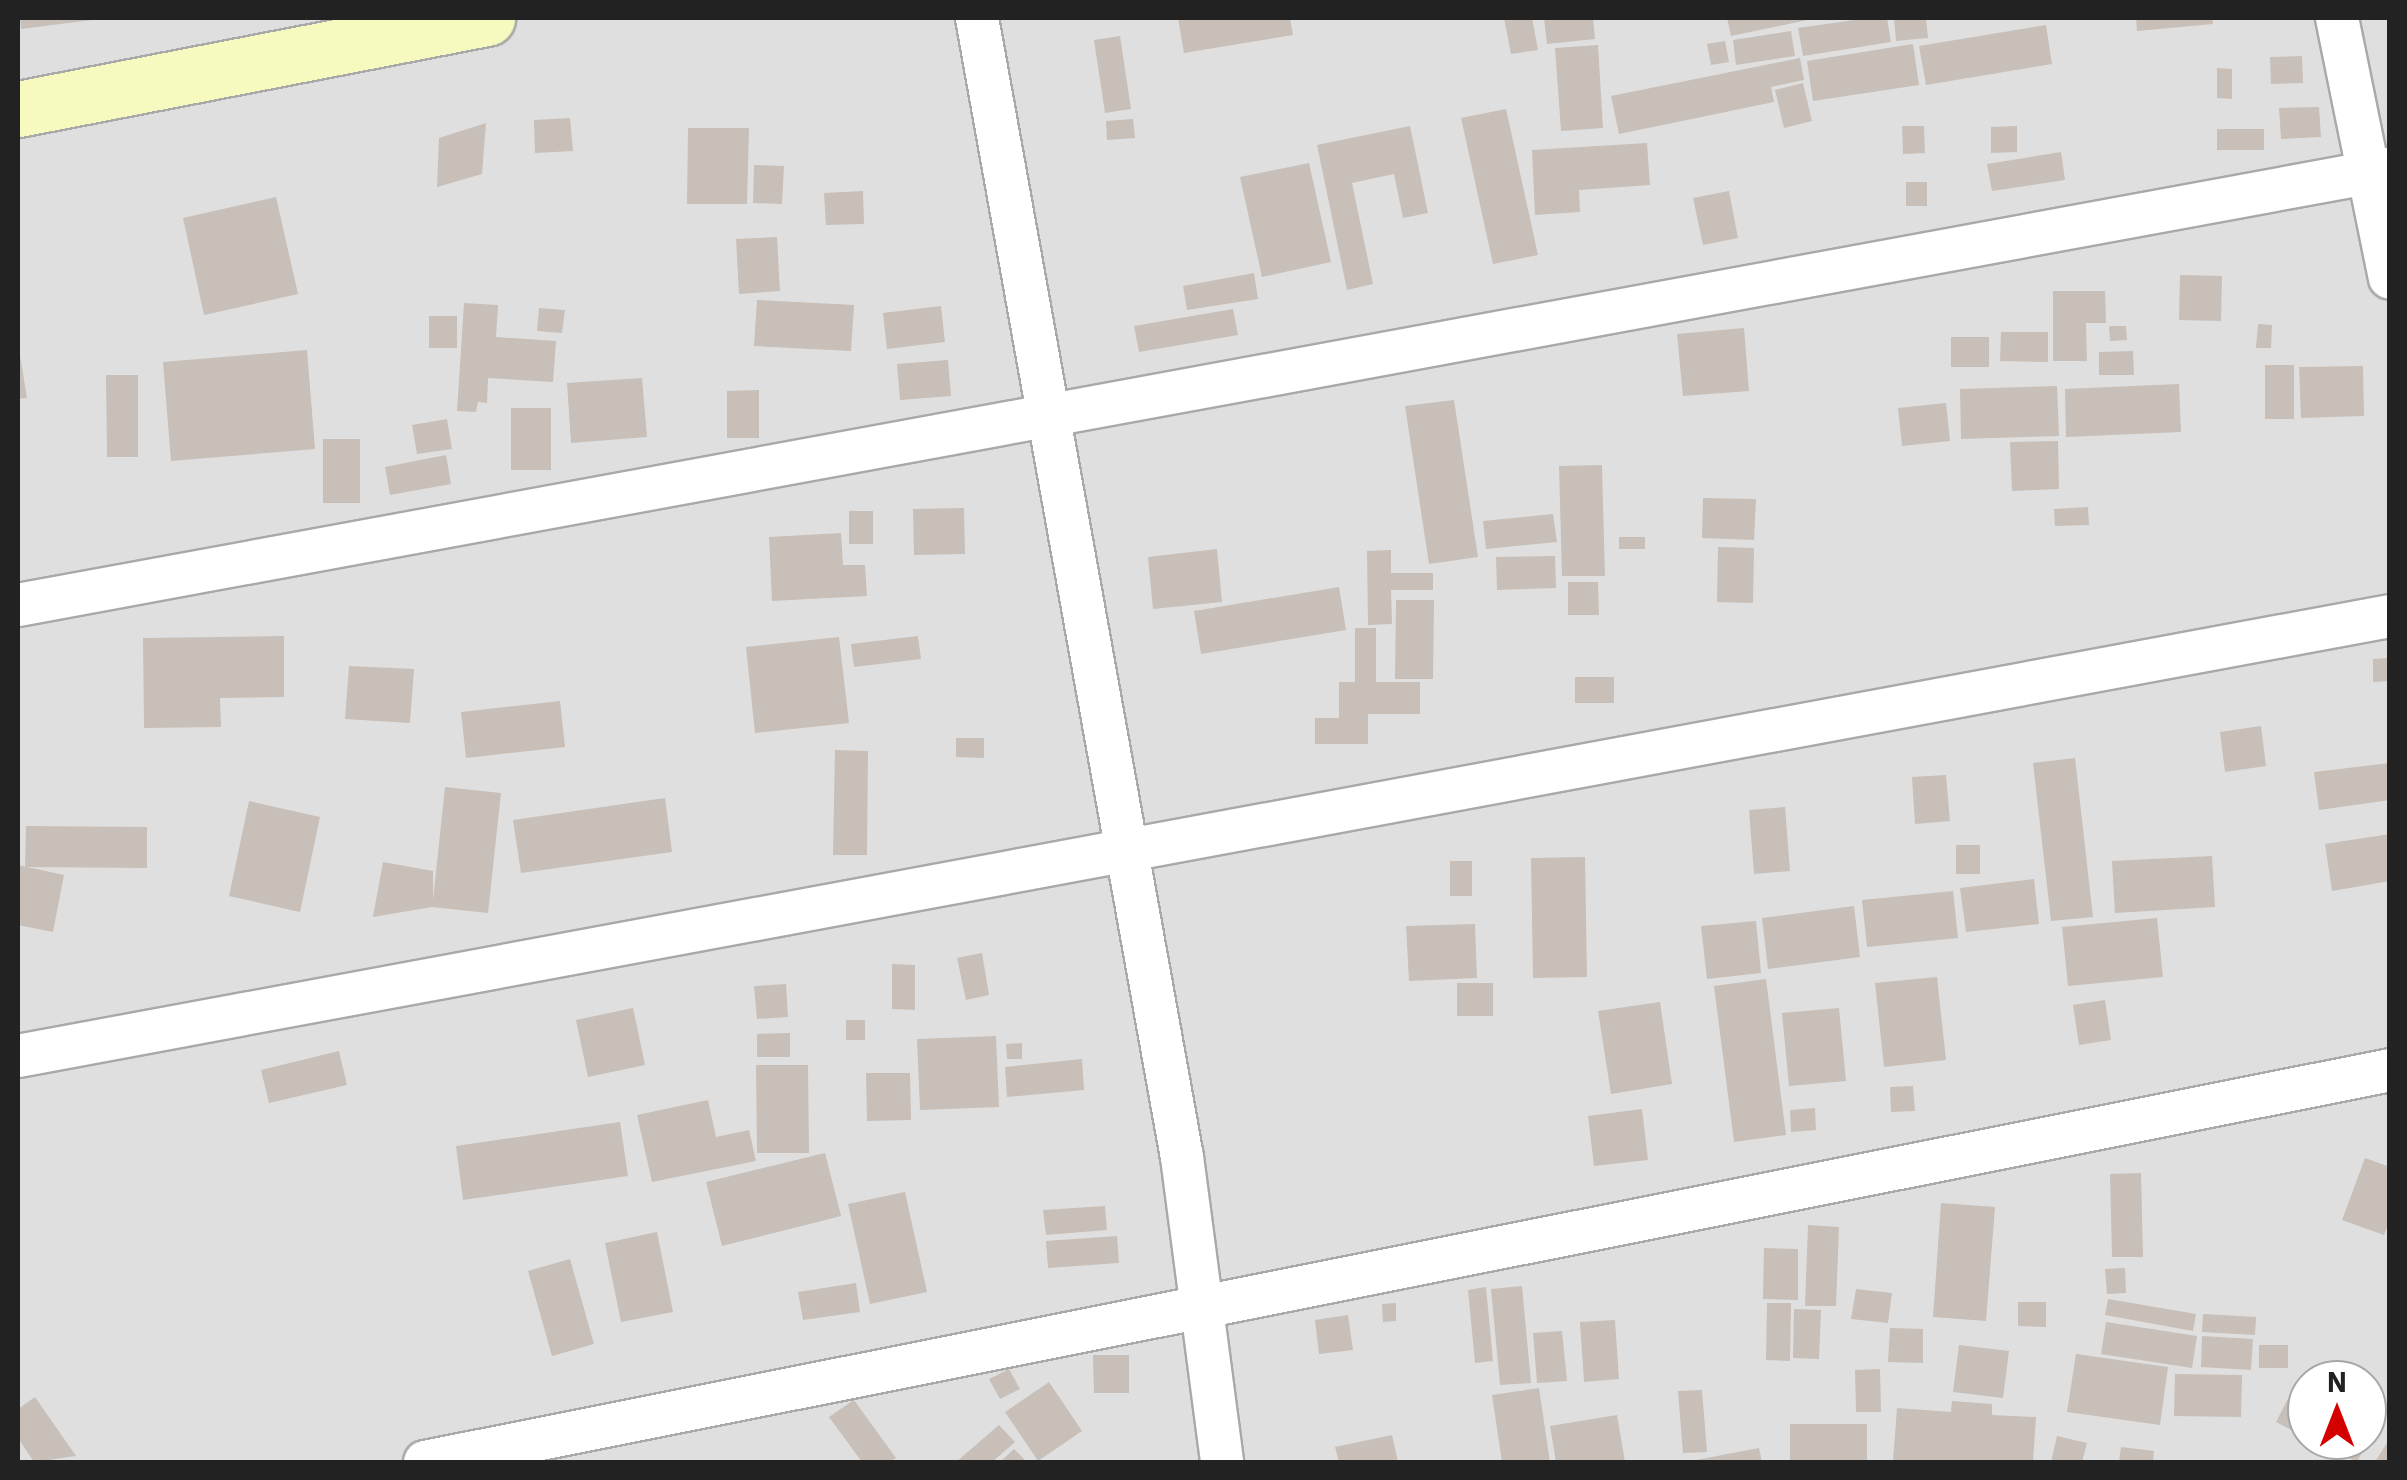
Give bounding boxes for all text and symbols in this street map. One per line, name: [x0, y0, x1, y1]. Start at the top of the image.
north arrow: [2287, 1360, 2387, 1460]
text: N: [2327, 1363, 2347, 1400]

